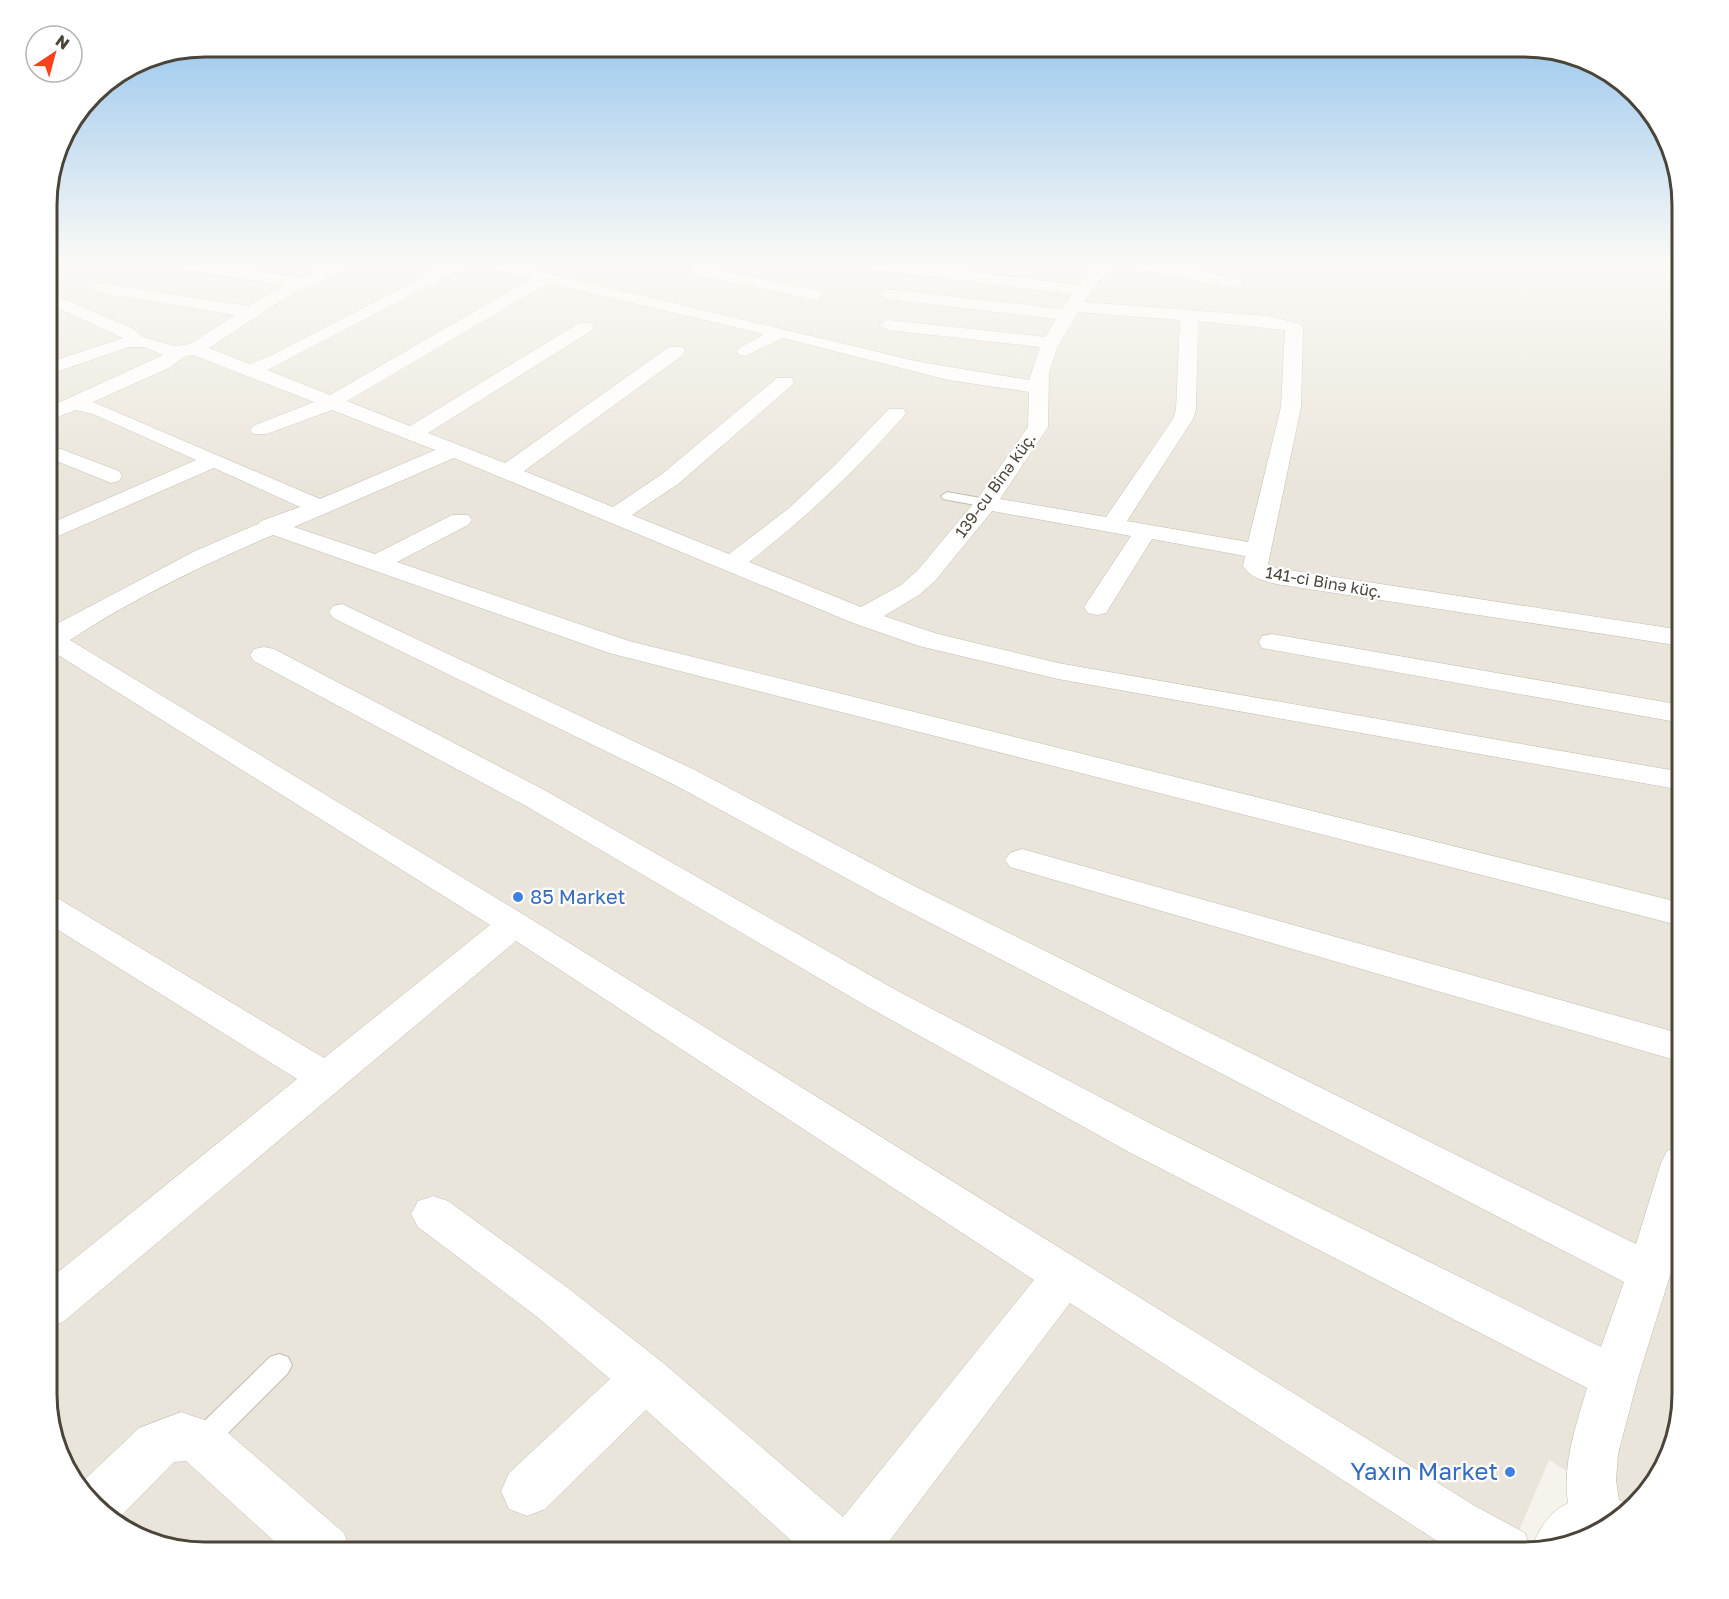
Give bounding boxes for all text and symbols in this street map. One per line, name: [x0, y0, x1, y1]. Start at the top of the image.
north arrow: [24, 24, 84, 84]
text: N: [52, 30, 74, 54]
street label: 139-cu Binə küç.: [950, 429, 1040, 541]
street label: 141-ci Binə küç.: [1264, 562, 1384, 602]
place label: 85 Market: [530, 884, 626, 908]
marker: 85 Market: [511, 890, 525, 904]
place label: Yaxın Market: [1350, 1456, 1498, 1485]
marker: Yaxın Market: [1503, 1465, 1517, 1479]

